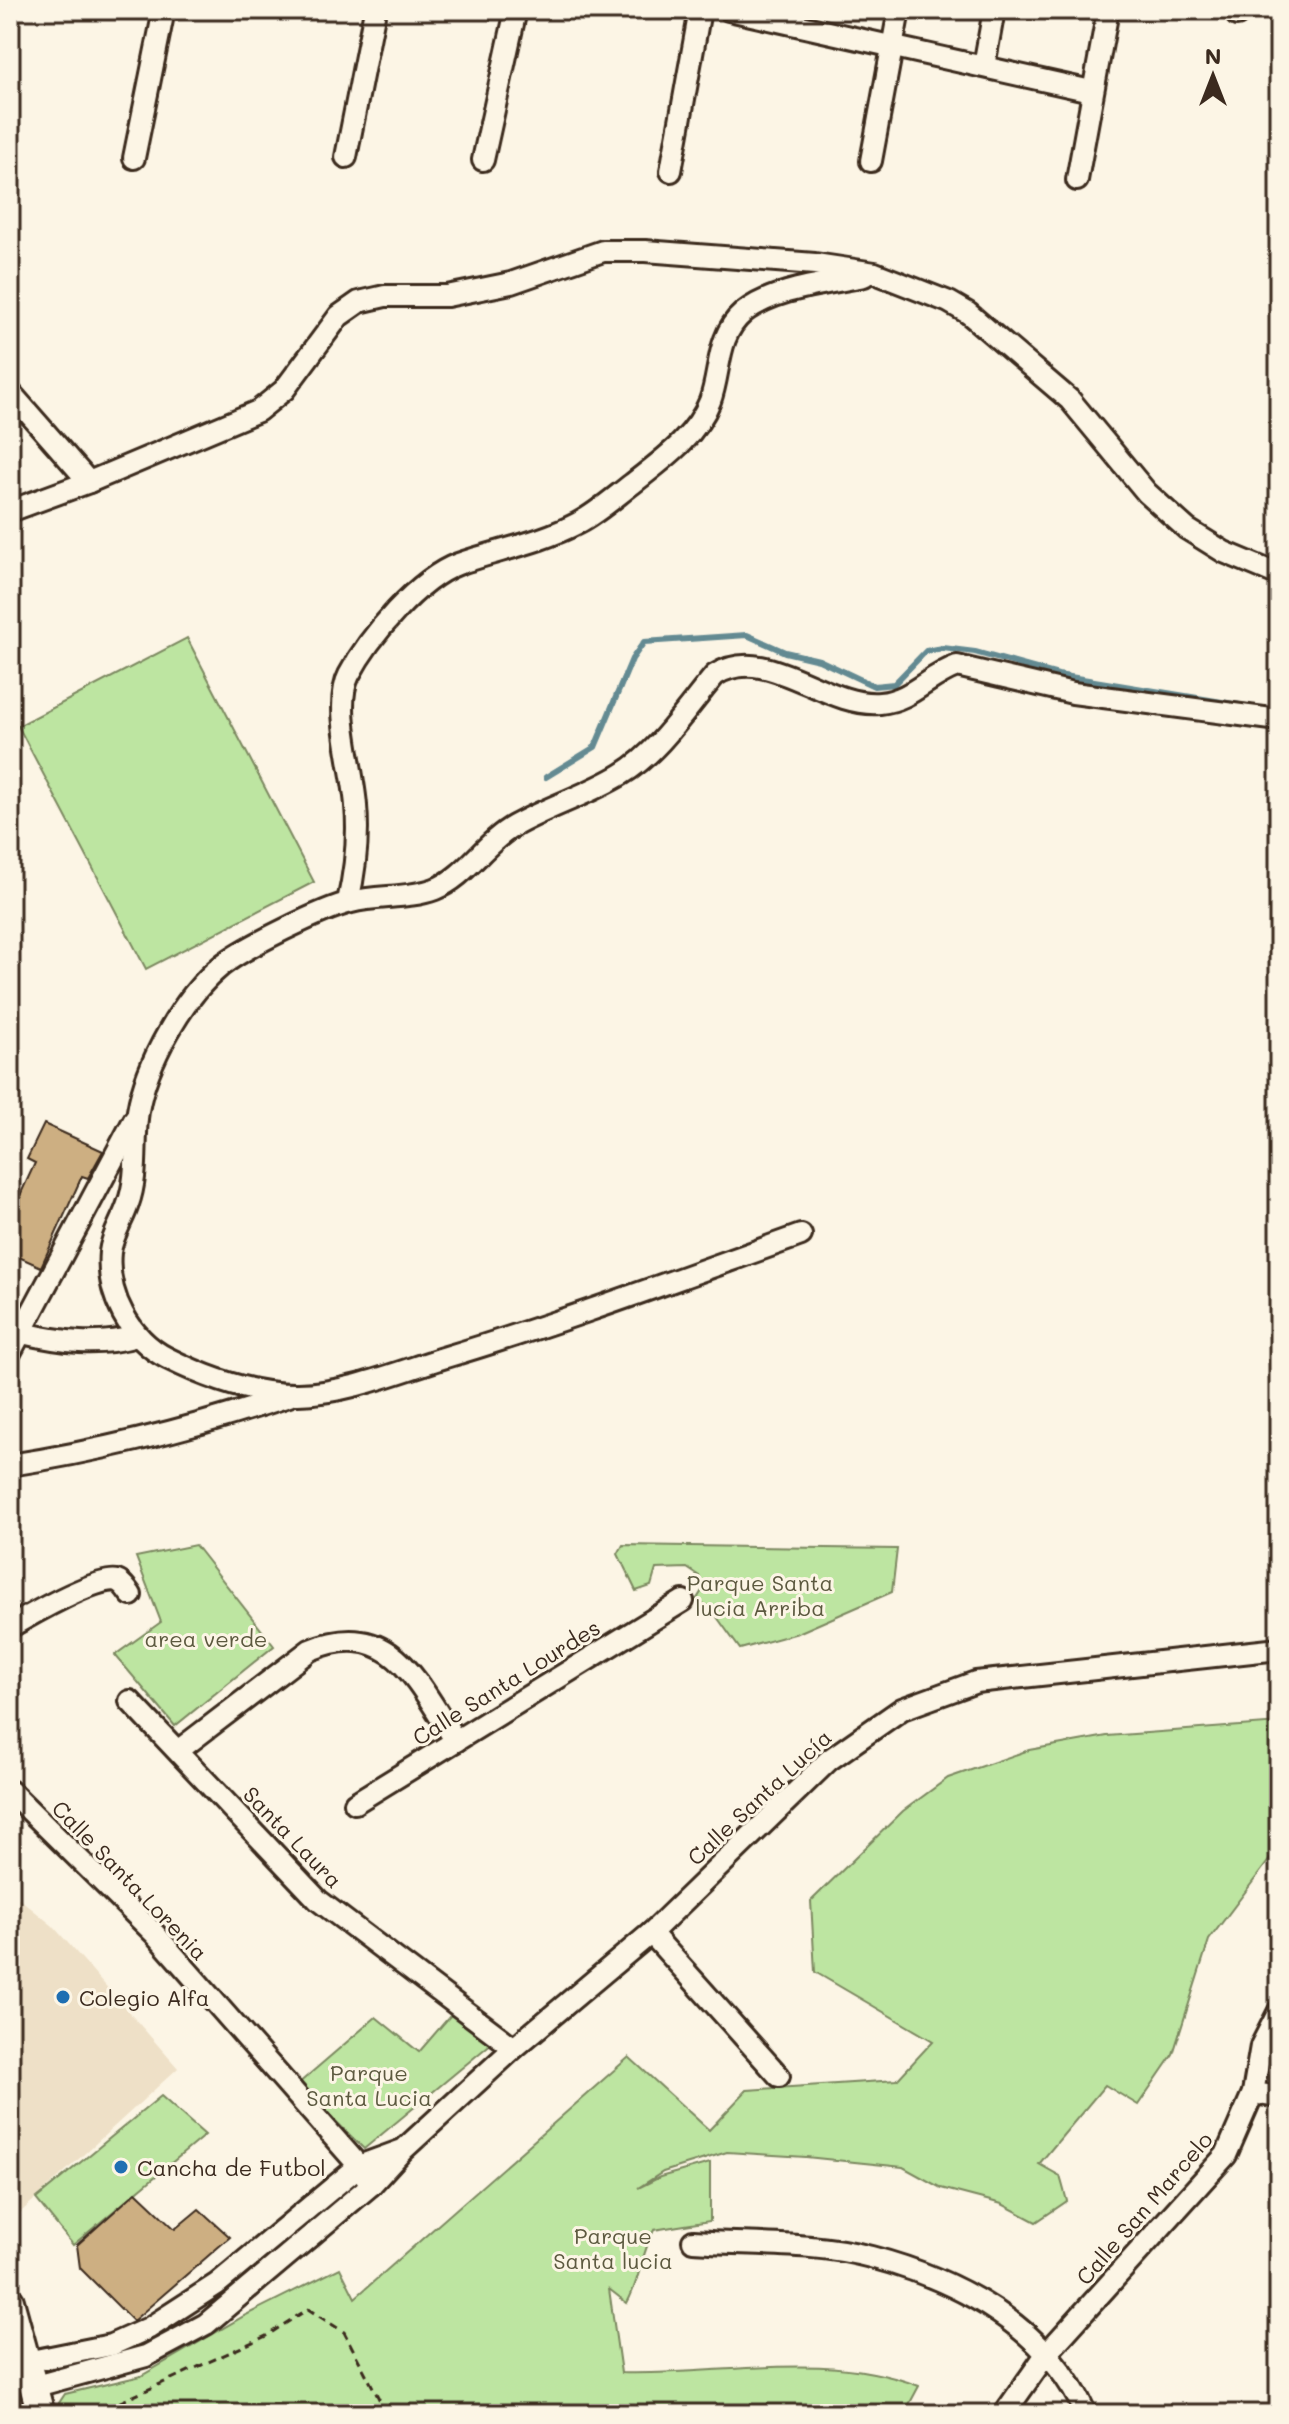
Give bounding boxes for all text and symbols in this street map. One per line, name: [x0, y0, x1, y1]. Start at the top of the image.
north arrow: [1173, 36, 1253, 116]
text: N: [1205, 41, 1221, 70]
park label: Parque Santa lucia Arriba: [687, 1568, 833, 1622]
street label: Calle Santa Lourdes: [407, 1613, 605, 1751]
park label: area verde: [145, 1624, 267, 1653]
street label: Calle Santa Lucía: [681, 1723, 837, 1871]
street label: Santa Laura: [237, 1780, 349, 1894]
street label: Calle Santa Lorenia: [46, 1794, 214, 1966]
place label: Colegio Alfa: [79, 1983, 209, 2012]
marker: Colegio Alfa: [54, 1988, 72, 2006]
park label: Parque Santa Lucia: [306, 2058, 432, 2112]
street label: Calle San Marcelo: [1069, 2125, 1219, 2291]
place label: Cancha de Futbol: [137, 2153, 326, 2182]
marker: Cancha de Futbol: [112, 2158, 130, 2176]
park label: Parque Santa lucia: [553, 2221, 673, 2275]

